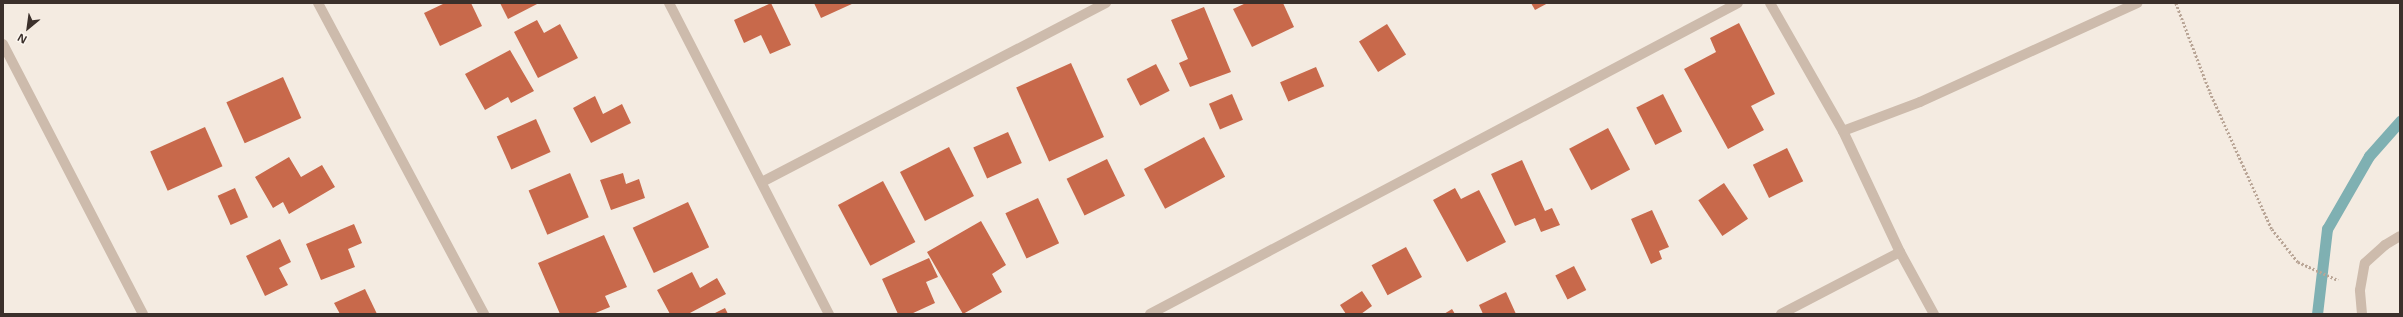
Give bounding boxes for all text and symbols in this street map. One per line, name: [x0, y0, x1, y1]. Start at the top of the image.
north arrow: [8, 8, 48, 48]
text: N: [14, 30, 29, 48]

